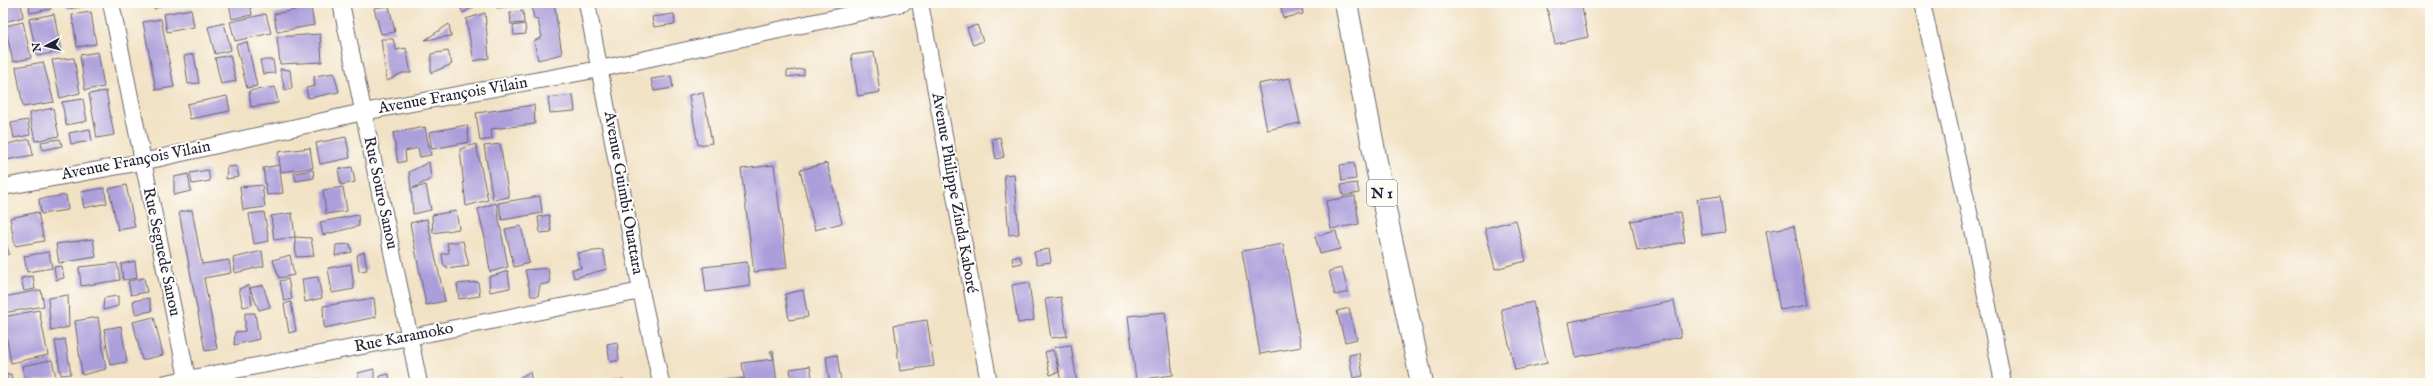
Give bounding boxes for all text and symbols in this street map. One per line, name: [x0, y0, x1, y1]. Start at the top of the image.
north arrow: [26, 26, 66, 66]
text: N: [29, 41, 45, 54]
street label: Avenue François Vilain: [376, 73, 530, 119]
street label: Avenue Philippe Zinda Kaboré: [926, 90, 981, 295]
street label: Avenue Guimbi Ouattara: [599, 109, 647, 276]
street label: Rue Souro Sanou: [358, 135, 402, 251]
street label: Avenue François Vilain: [59, 137, 213, 185]
road number: N 1: [1367, 180, 1397, 206]
street label: Rue Seguede Sanou: [138, 186, 184, 318]
street label: Rue Karamoko: [353, 319, 456, 357]

